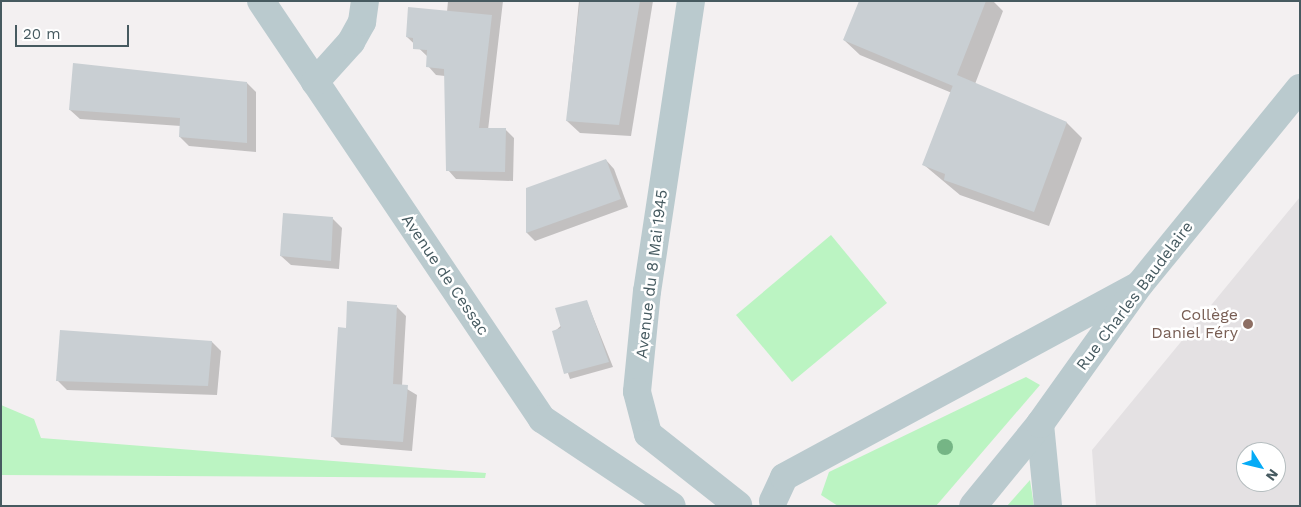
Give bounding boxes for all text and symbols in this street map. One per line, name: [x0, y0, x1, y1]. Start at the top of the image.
scale bar: [18, 15, 131, 47]
text: 20 m: [23, 25, 61, 43]
street label: Avenue du 8 Mai 1945: [632, 188, 672, 360]
street label: Avenue de Cessac: [397, 211, 493, 339]
street label: Rue Charles Baudelaire: [1073, 218, 1197, 374]
place label: Collège Daniel Féry: [1151, 305, 1238, 343]
marker: Collège Daniel Féry: [1242, 318, 1254, 330]
north arrow: [1236, 442, 1286, 492]
text: N: [1263, 466, 1282, 484]

